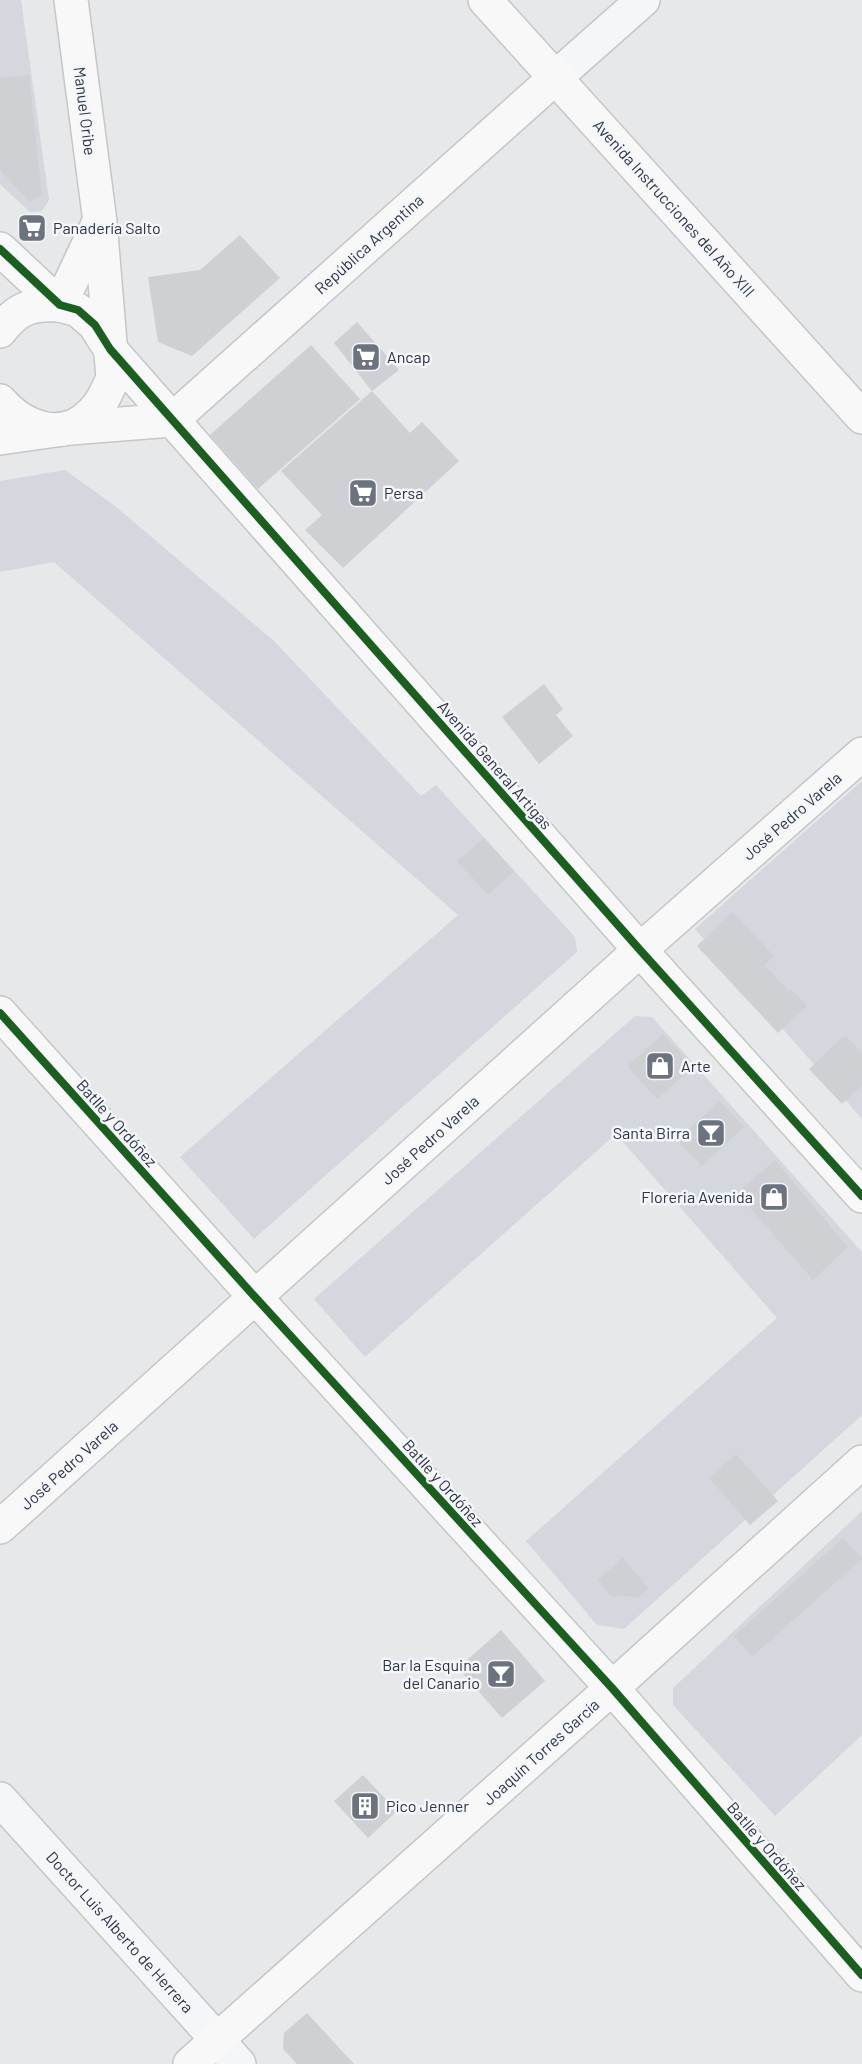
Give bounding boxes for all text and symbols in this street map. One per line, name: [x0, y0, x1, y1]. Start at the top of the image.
street label: Manuel Oribe: [71, 65, 100, 156]
street label: Avenida Instrucciones del Año XIII: [590, 115, 759, 300]
street label: República Argentina: [310, 190, 427, 297]
supermarket icon: Panadería Salto: [16, 212, 48, 244]
place label: Panadería Salto: [53, 218, 161, 237]
supermarket icon: Ancap: [350, 341, 382, 373]
place label: Ancap: [387, 347, 431, 366]
supermarket icon: Persa: [347, 477, 379, 509]
place label: Persa: [384, 483, 423, 502]
street label: Avenida General Artigas: [434, 696, 556, 833]
street label: José Pedro Varela: [738, 768, 845, 864]
shop icon: Arte: [644, 1050, 676, 1082]
place label: Arte: [681, 1056, 711, 1075]
street label: Batlle y Ordóñez: [73, 1075, 162, 1170]
street label: José Pedro Varela: [377, 1091, 482, 1188]
bar icon: Santa Birra: [695, 1117, 727, 1149]
place label: Santa Birra: [613, 1123, 690, 1142]
shop icon: Floreria Avenida: [758, 1181, 790, 1213]
place label: Floreria Avenida: [641, 1187, 753, 1206]
street label: José Pedro Varela: [16, 1416, 121, 1513]
street label: Batlle y Ordóñez: [399, 1435, 488, 1530]
place label: Bar la Esquina del Canario: [382, 1655, 480, 1692]
bar icon: Bar la Esquina del Canario: [485, 1658, 517, 1690]
street label: Joaquín Torres García: [479, 1694, 603, 1809]
building icon: Pico Jenner: [349, 1790, 381, 1822]
place label: Pico Jenner: [386, 1796, 469, 1815]
street label: Batlle y Ordóñez: [724, 1798, 811, 1894]
street label: Doctor Luis Alberto de Herrera: [43, 1847, 198, 2016]

